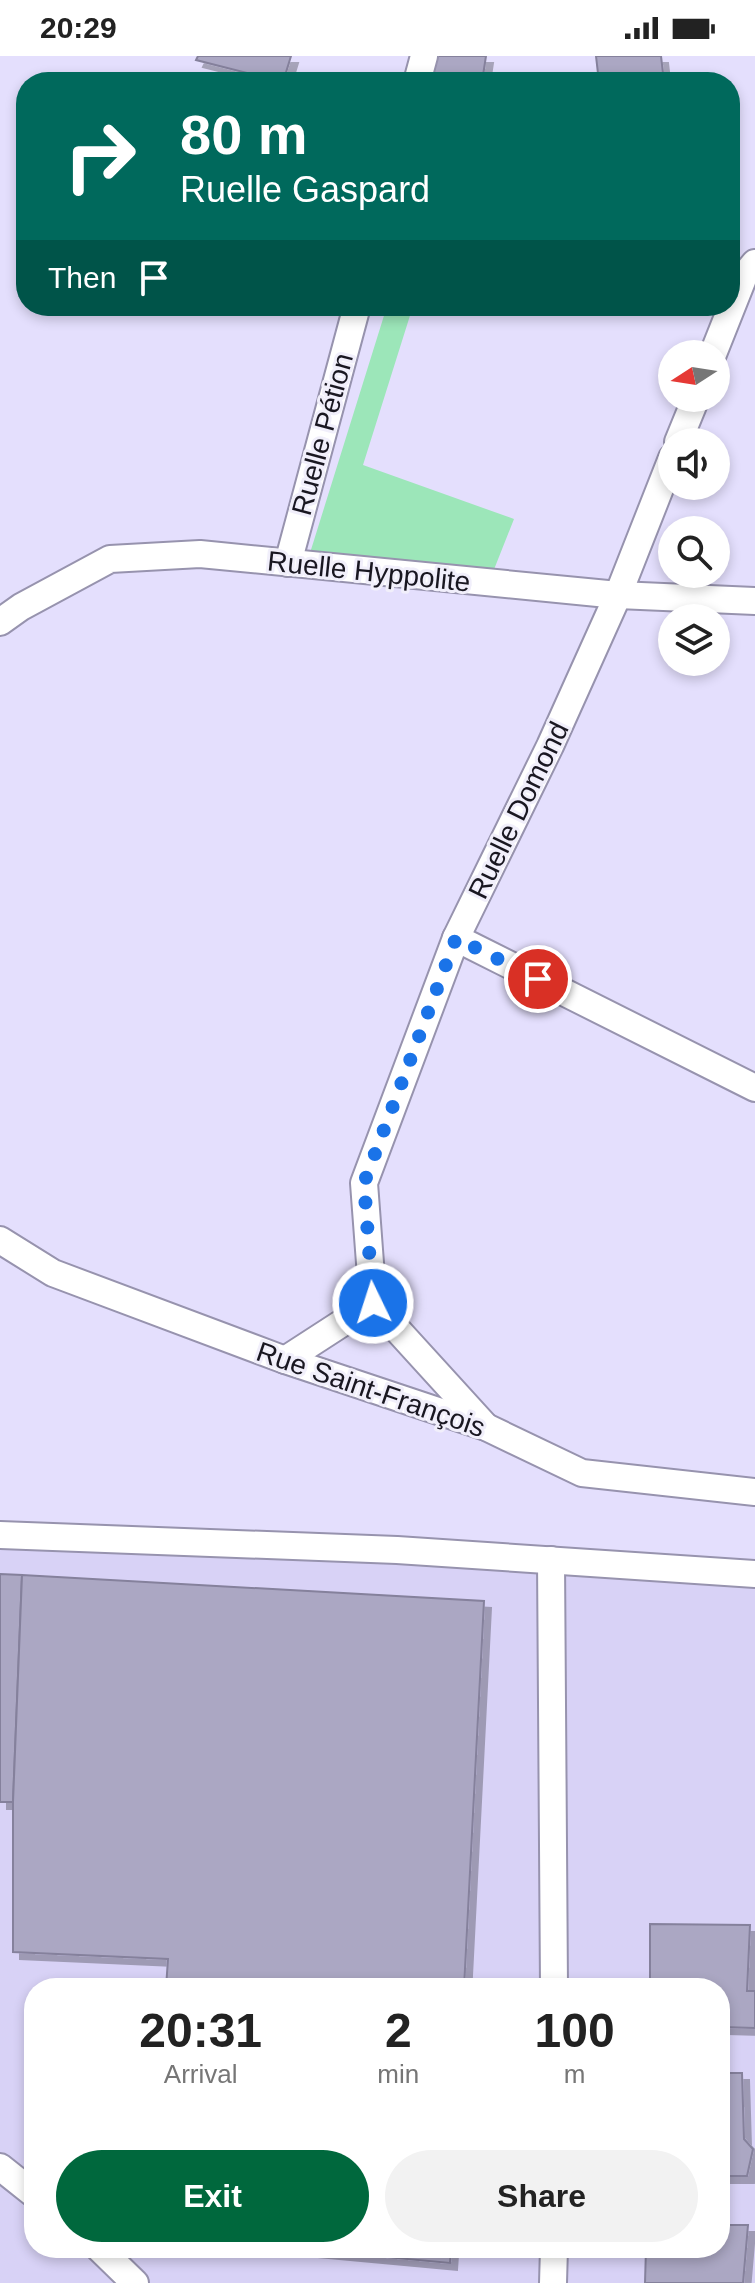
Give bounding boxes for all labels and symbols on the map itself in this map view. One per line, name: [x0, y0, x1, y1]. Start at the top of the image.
north arrow: [658, 340, 730, 412]
street label: Ruelle Pétion: [286, 350, 359, 519]
street label: Ruelle Hyppolite: [266, 545, 472, 598]
street label: Ruelle Domond: [462, 717, 575, 904]
pin: [504, 945, 572, 1013]
position arrow: [331, 1261, 415, 1345]
street label: Rue Saint-François: [252, 1336, 489, 1443]

